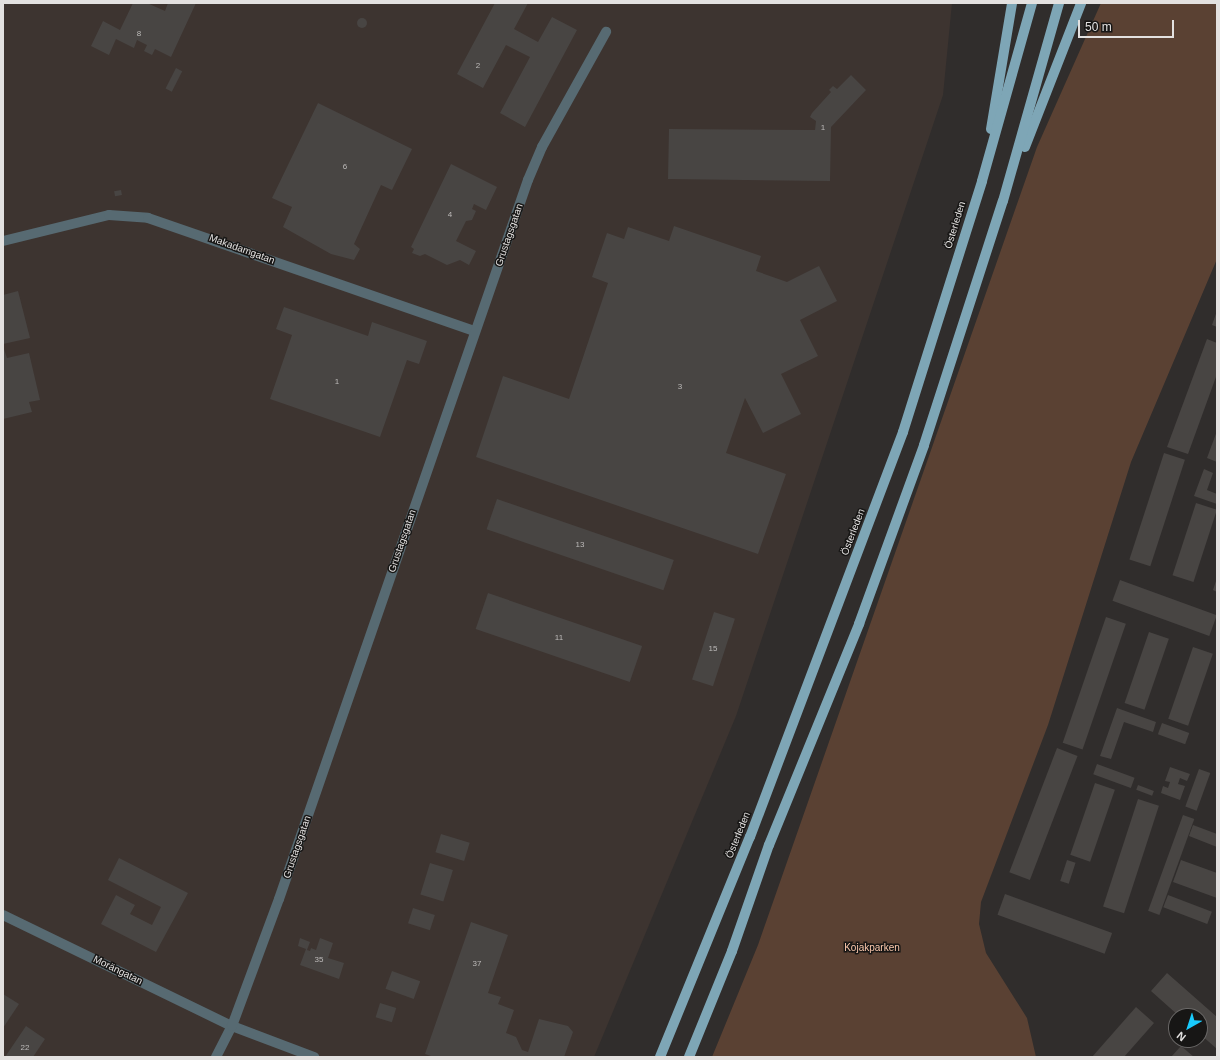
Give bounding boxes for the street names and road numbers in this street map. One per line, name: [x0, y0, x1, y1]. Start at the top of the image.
street label: Österleden: [942, 200, 968, 250]
street label: Grustagsgatan: [493, 202, 525, 268]
street label: Makadamgatan: [208, 232, 276, 266]
street label: Österleden: [839, 507, 867, 557]
street label: Grustagsgatan: [386, 508, 418, 574]
street label: Österleden: [723, 810, 753, 860]
street label: Grustagsgatan: [281, 814, 313, 880]
street label: Morängatan: [91, 953, 145, 987]

